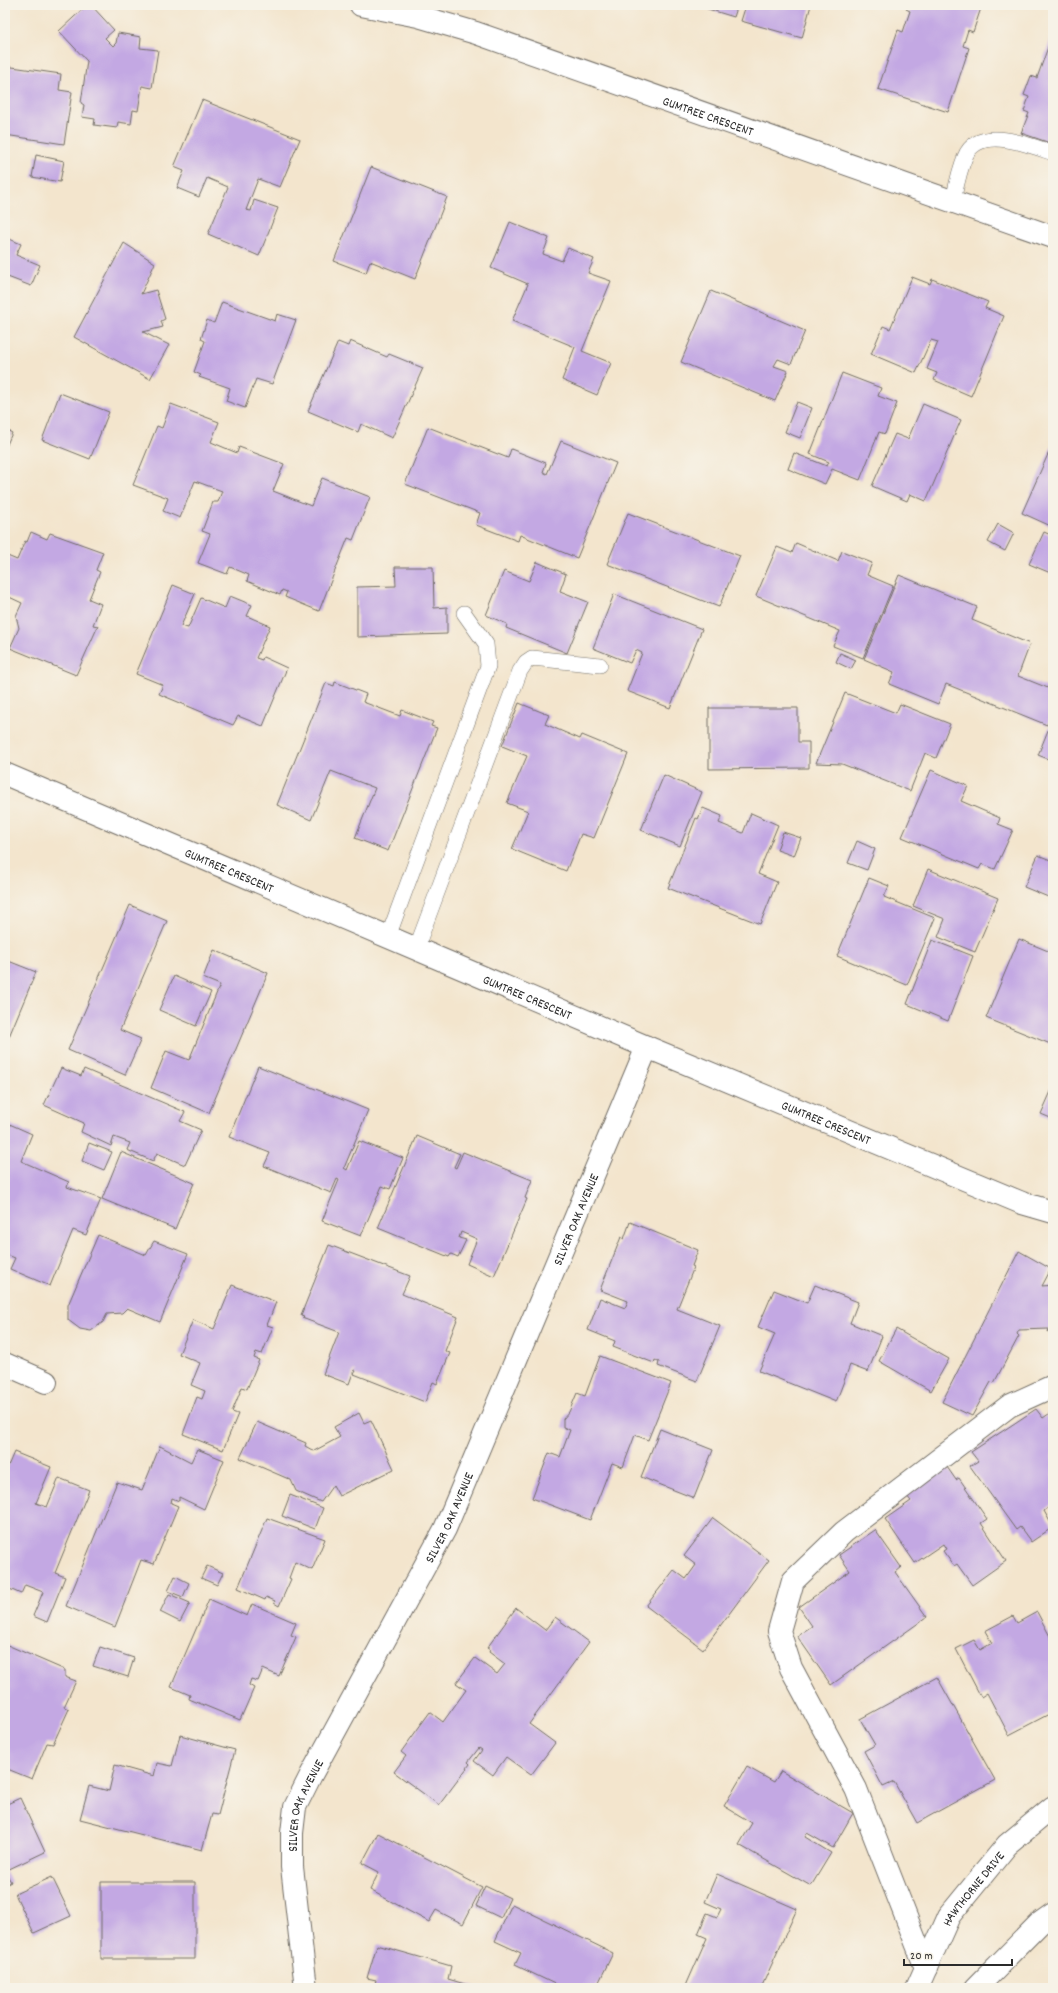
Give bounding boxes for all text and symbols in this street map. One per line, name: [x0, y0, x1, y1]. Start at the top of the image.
street label: GUMTREE CRESCENT: [660, 93, 756, 142]
street label: GUMTREE CRESCENT: [181, 844, 276, 899]
street label: GUMTREE CRESCENT: [479, 971, 574, 1026]
street label: GUMTREE CRESCENT: [778, 1097, 873, 1151]
street label: SILVER OAK AVENUE: [550, 1171, 605, 1269]
street label: SILVER OAK AVENUE: [421, 1470, 480, 1567]
street label: SILVER OAK AVENUE: [285, 1756, 330, 1852]
street label: HAWTHORNE DRIVE: [939, 1848, 1010, 1930]
scale bar: [904, 1941, 1012, 1967]
text: 20 m: [910, 1948, 933, 1965]

